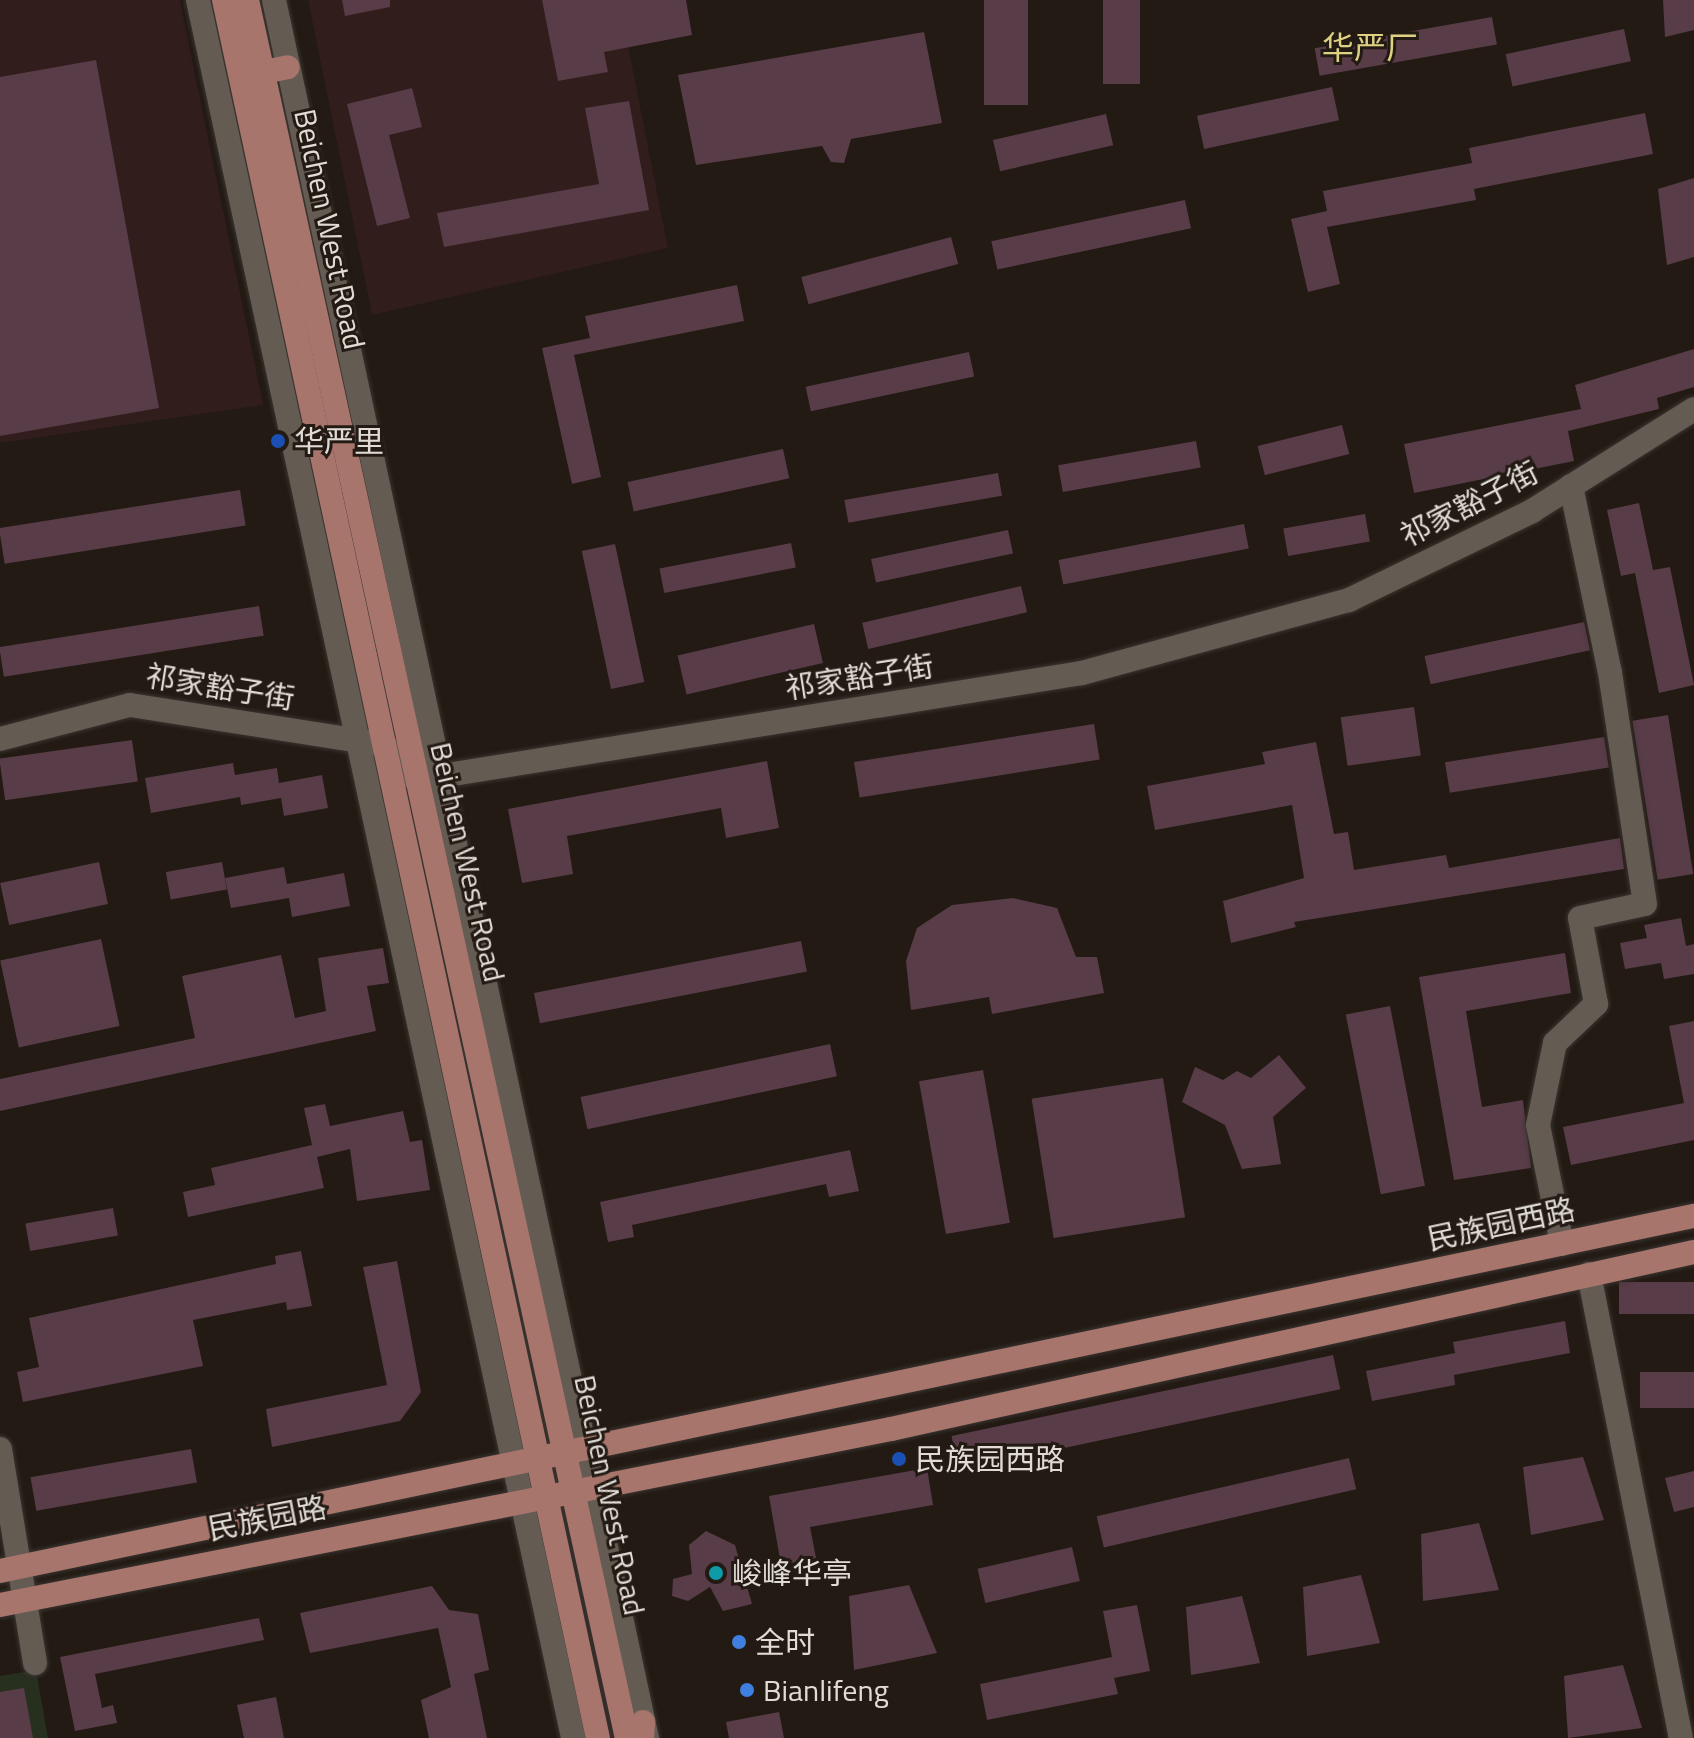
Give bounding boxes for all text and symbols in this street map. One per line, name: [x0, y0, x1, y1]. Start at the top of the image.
district label: 华严厂: [1322, 28, 1418, 66]
street label: Beichen West Road: [287, 106, 373, 352]
place label: 华严里: [294, 423, 384, 459]
marker: 华严里: [269, 432, 287, 450]
street label: 祁家豁子街: [1394, 454, 1544, 554]
street label: 祁家豁子街: [782, 647, 936, 707]
street label: 祁家豁子街: [143, 657, 297, 717]
street label: Beichen West Road: [423, 739, 513, 985]
street label: 民族园西路: [1424, 1191, 1578, 1257]
street label: Beichen West Road: [567, 1372, 653, 1618]
place label: 民族园西路: [915, 1441, 1065, 1477]
marker: 民族园西路: [890, 1450, 908, 1468]
street label: 民族园路: [205, 1489, 329, 1547]
place label: 峻峰华亭: [732, 1555, 852, 1591]
marker: 峻峰华亭: [707, 1564, 725, 1582]
place label: 全时: [755, 1624, 815, 1660]
marker: 全时: [730, 1633, 748, 1651]
place label: Bianlifeng: [763, 1672, 889, 1708]
marker: Bianlifeng: [738, 1681, 756, 1699]

